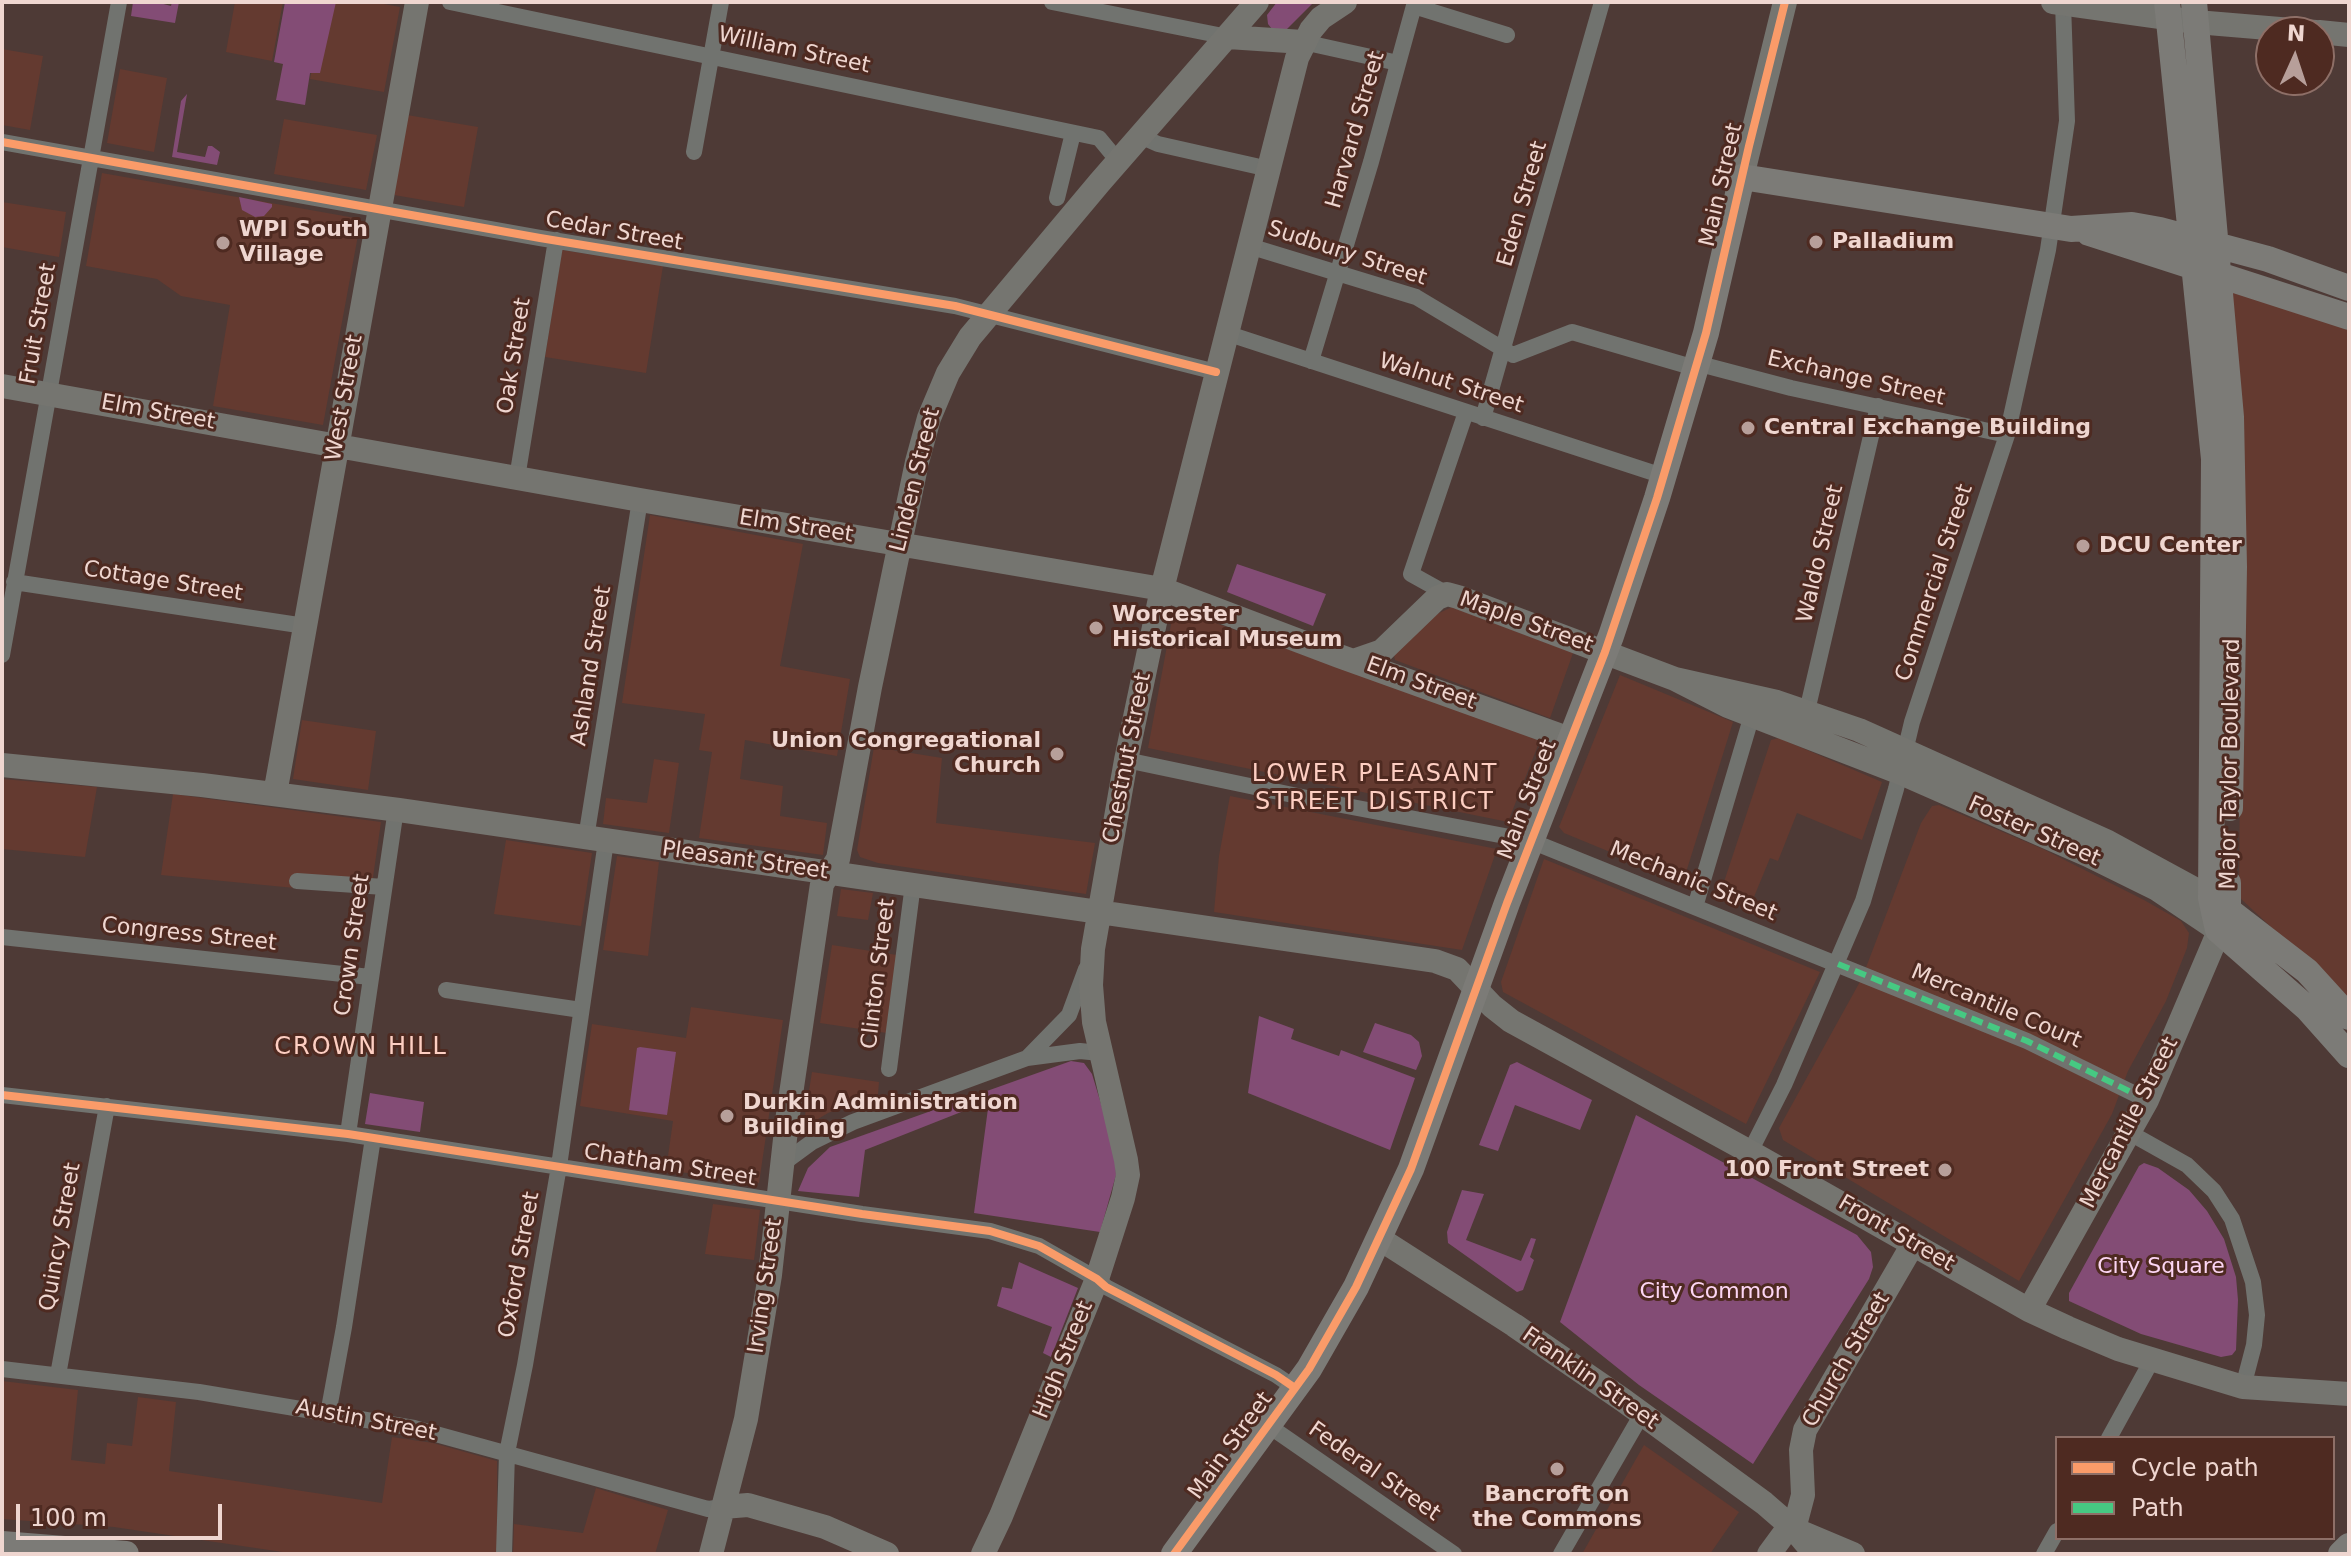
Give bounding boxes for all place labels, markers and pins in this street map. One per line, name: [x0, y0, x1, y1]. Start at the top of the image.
place label: WPI South Village: [239, 217, 368, 268]
place label: Palladium: [1832, 229, 1954, 255]
marker: Palladium: [1807, 233, 1825, 251]
marker: WPI South Village: [214, 234, 232, 252]
place label: Central Exchange Building: [1764, 415, 2091, 441]
marker: Central Exchange Building: [1739, 419, 1757, 437]
place label: DCU Center: [2099, 533, 2242, 559]
marker: DCU Center: [2074, 537, 2092, 555]
place label: Worcester Historical Museum: [1112, 602, 1342, 654]
marker: Worcester Historical Museum: [1087, 619, 1105, 637]
place label: Union Congregational Church: [771, 728, 1041, 780]
marker: Union Congregational Church: [1048, 745, 1066, 763]
place label: Durkin Administration Building: [743, 1090, 1018, 1142]
marker: Durkin Administration Building: [718, 1107, 736, 1125]
place label: 100 Front Street: [1724, 1157, 1929, 1183]
marker: 100 Front Street: [1936, 1161, 1954, 1179]
marker: Bancroft on the Commons: [1548, 1460, 1566, 1478]
place label: Bancroft on the Commons: [1472, 1482, 1642, 1534]

